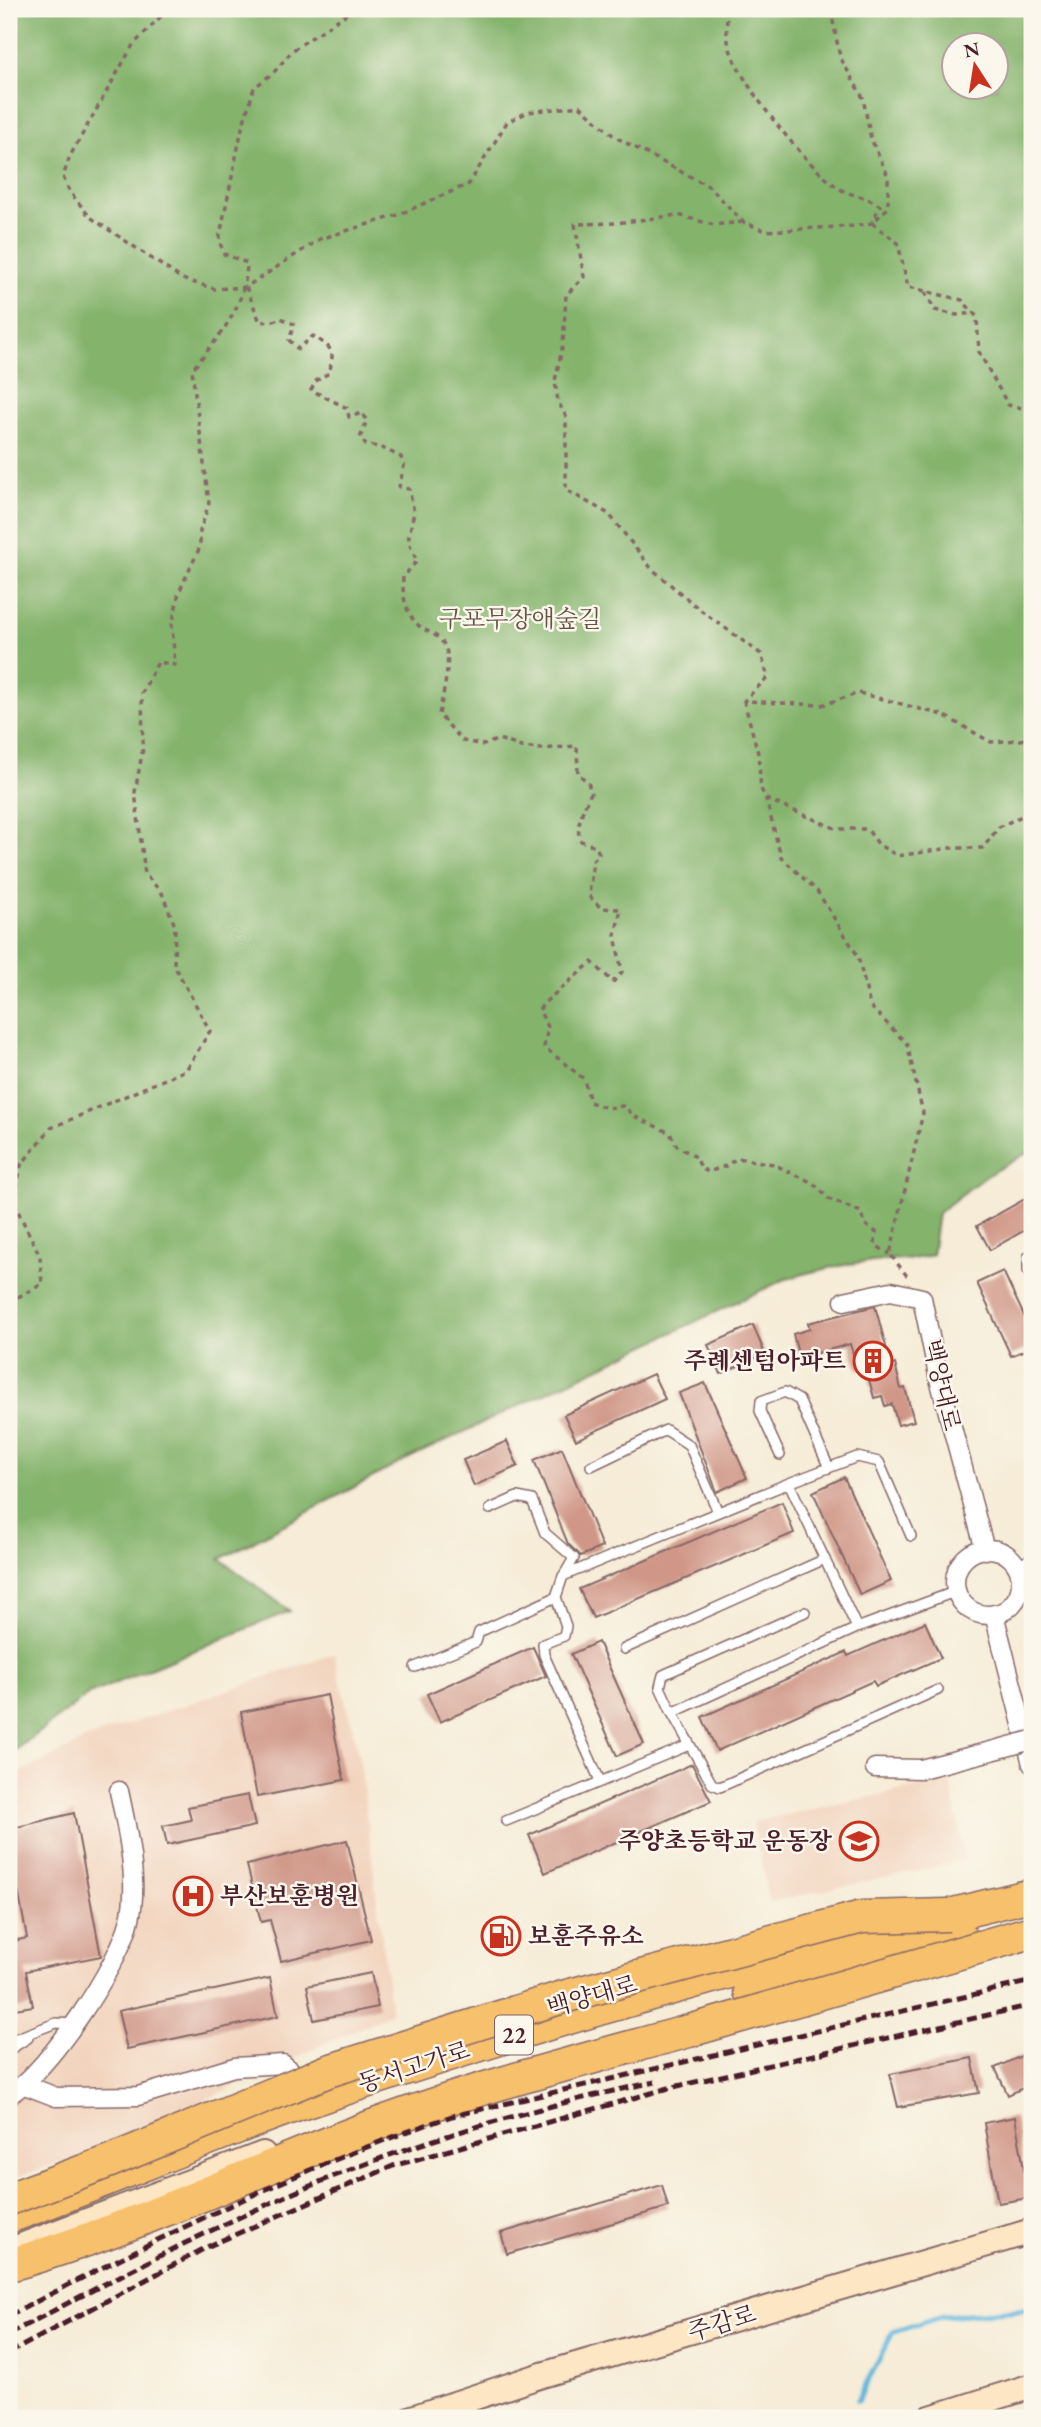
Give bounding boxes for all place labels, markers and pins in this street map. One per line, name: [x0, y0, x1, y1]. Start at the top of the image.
building icon: 주례센텀아파트: [852, 1340, 894, 1382]
place label: 주례센텀아파트: [684, 1345, 846, 1376]
school or university icon: 주양초등학교 운동장: [838, 1820, 880, 1862]
place label: 주양초등학교 운동장: [618, 1825, 833, 1856]
hospital icon: 부산보훈병원: [172, 1875, 214, 1917]
place label: 부산보훈병원: [220, 1880, 359, 1911]
fuel station icon: 보훈주유소: [480, 1915, 522, 1957]
place label: 보훈주유소: [528, 1920, 644, 1951]

